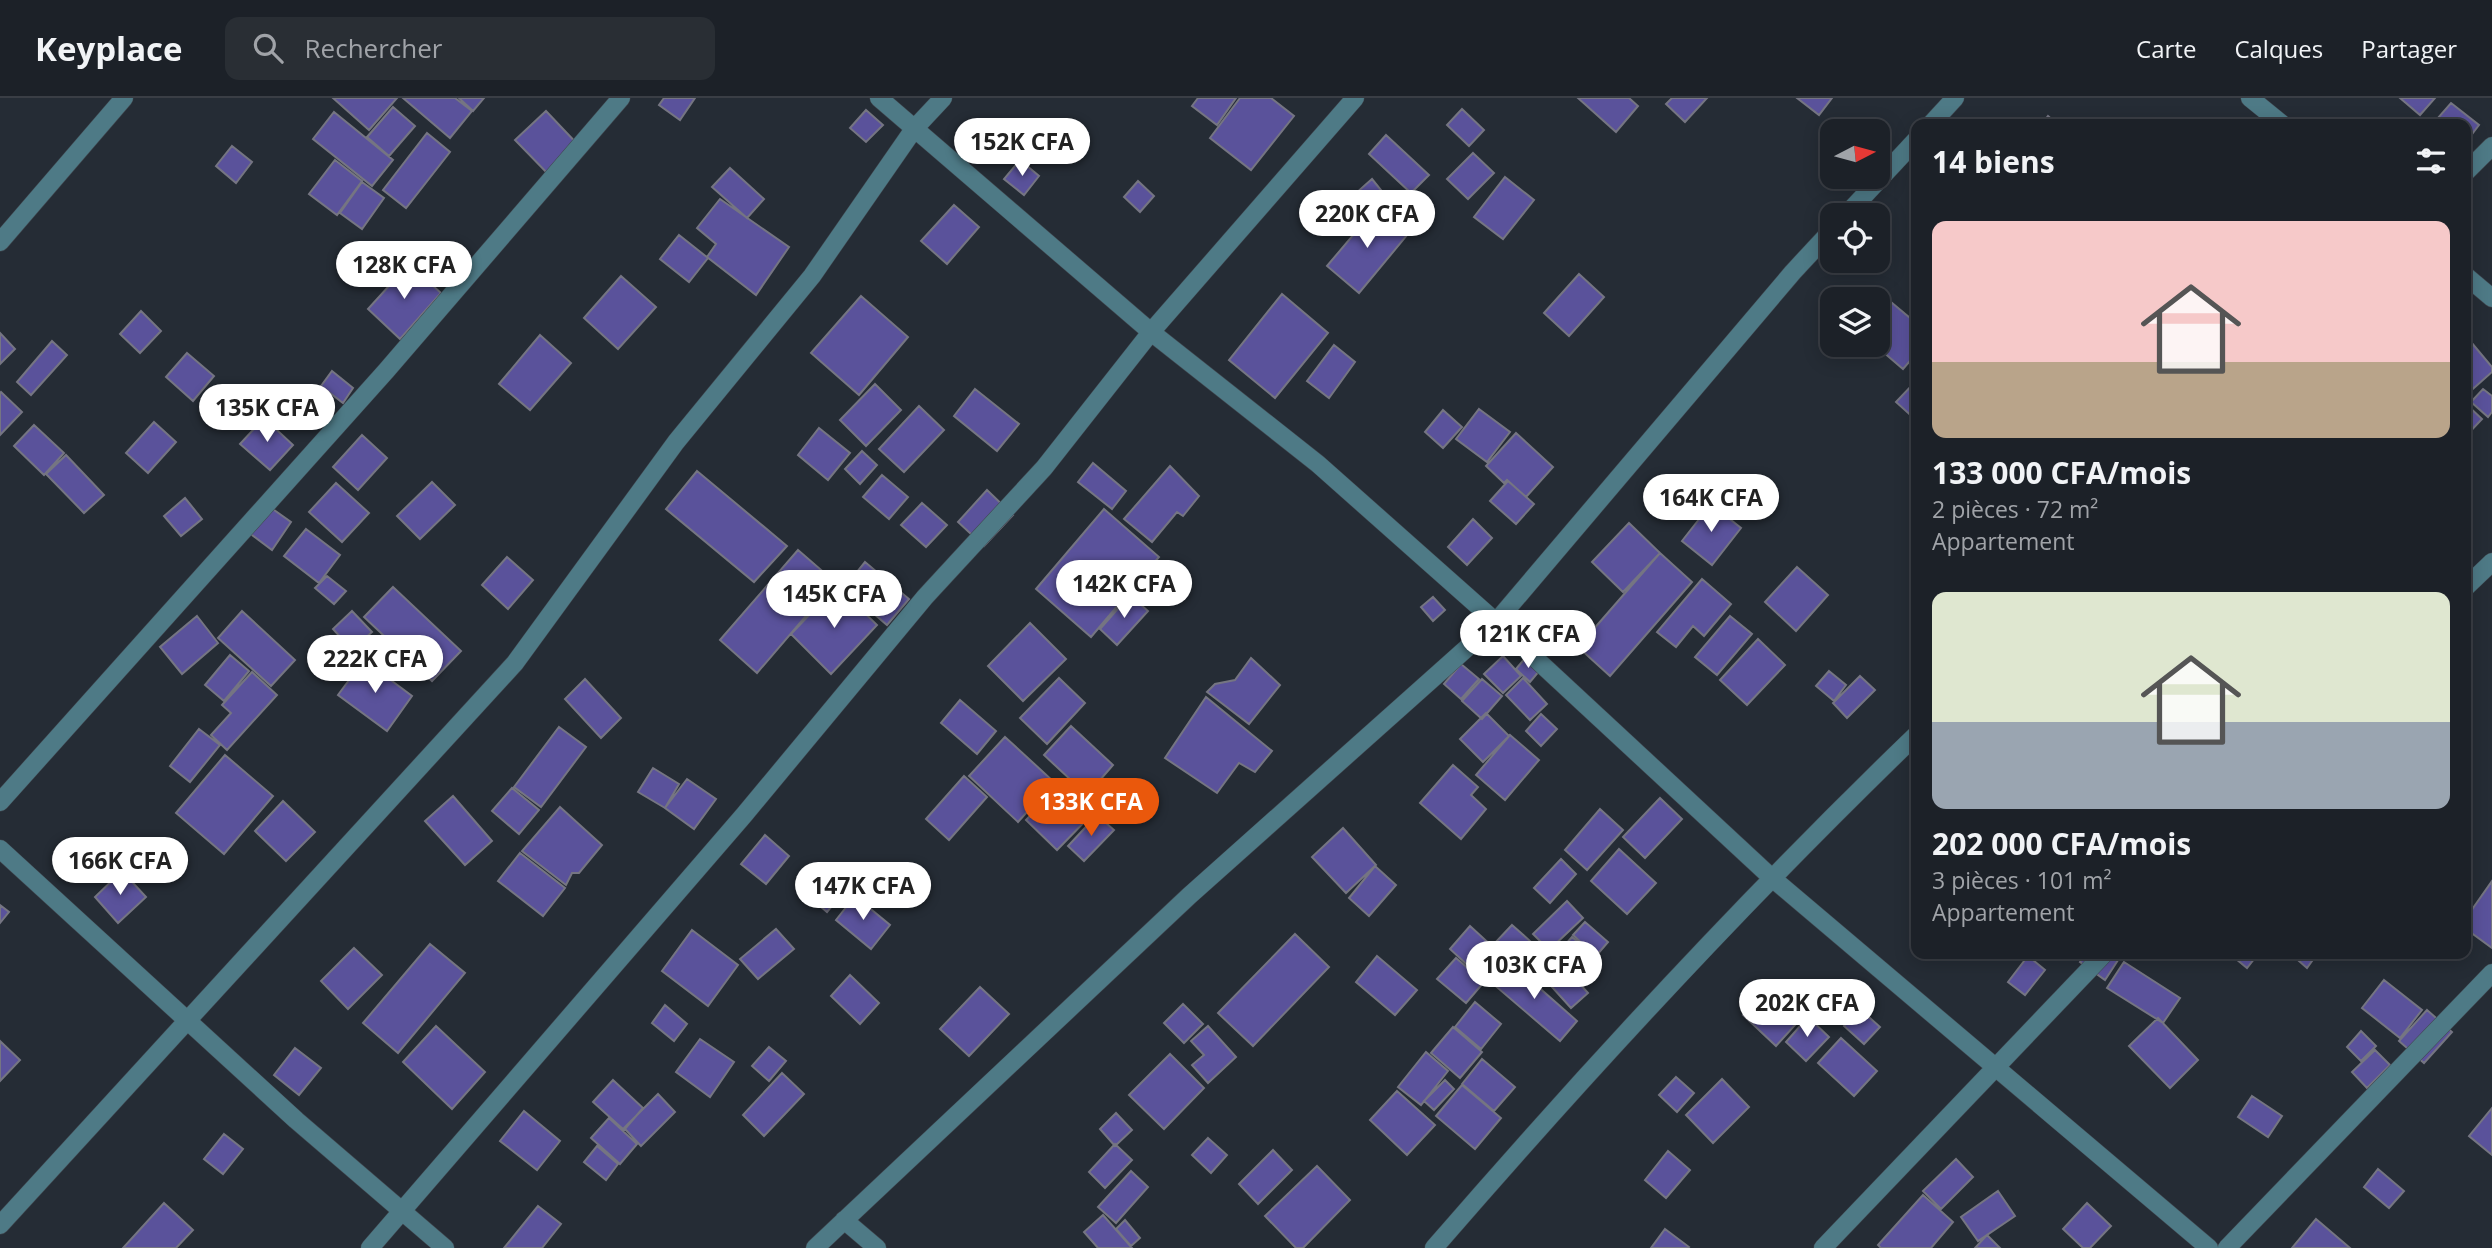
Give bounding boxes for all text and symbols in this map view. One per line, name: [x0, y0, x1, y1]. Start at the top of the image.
search box: [225, 17, 715, 80]
text: Keyplace: [35, 26, 183, 71]
icon: search: [249, 29, 287, 67]
text: Rechercher: [305, 30, 442, 66]
text: Carte: [2136, 32, 2196, 65]
text: Calques: [2234, 32, 2323, 65]
text: Partager: [2361, 32, 2457, 65]
pin: 152K CFA: [950, 118, 1094, 178]
north arrow: [1820, 119, 1890, 189]
map controls: [1820, 119, 1890, 357]
text: 152K CFA: [970, 125, 1074, 157]
text: 14 biens: [1932, 141, 2055, 182]
icon: filters: [2412, 142, 2450, 180]
pin: 220K CFA: [1295, 190, 1439, 250]
text: 220K CFA: [1315, 197, 1419, 229]
button: locate: [1820, 203, 1890, 273]
pin: 128K CFA: [332, 242, 476, 301]
text: 128K CFA: [352, 248, 456, 280]
icon: home: [2128, 266, 2254, 392]
button: layers: [1820, 287, 1890, 357]
pin: 135K CFA: [195, 384, 339, 444]
text: 135K CFA: [215, 391, 319, 423]
text: 133 000 CFA/mois: [1932, 452, 2191, 493]
pin: 164K CFA: [1639, 474, 1783, 534]
text: 164K CFA: [1659, 481, 1763, 513]
text: 2 pièces · 72 m²: [1932, 493, 2098, 525]
text: Appartement: [1932, 525, 2075, 557]
pin: 142K CFA: [1052, 560, 1196, 620]
text: 142K CFA: [1072, 567, 1176, 599]
pin: 145K CFA: [762, 570, 906, 630]
text: 145K CFA: [782, 577, 886, 609]
pin: 121K CFA: [1456, 610, 1600, 670]
text: 121K CFA: [1476, 617, 1580, 649]
pin: 222K CFA: [303, 636, 447, 695]
icon: home: [2128, 637, 2254, 763]
text: 222K CFA: [323, 642, 427, 674]
pin: 133K CFA: [1019, 778, 1163, 838]
text: 133K CFA: [1039, 785, 1143, 817]
text: 202 000 CFA/mois: [1932, 823, 2191, 864]
pin: 166K CFA: [48, 838, 192, 897]
text: 166K CFA: [68, 844, 172, 876]
pin: 147K CFA: [791, 862, 935, 922]
text: 3 pièces · 101 m²: [1932, 864, 2112, 896]
text: 147K CFA: [811, 869, 915, 901]
text: Appartement: [1932, 896, 2075, 928]
pin: 103K CFA: [1462, 942, 1606, 1001]
text: 103K CFA: [1482, 948, 1586, 980]
pin: 202K CFA: [1735, 979, 1879, 1039]
text: 202K CFA: [1755, 986, 1859, 1018]

